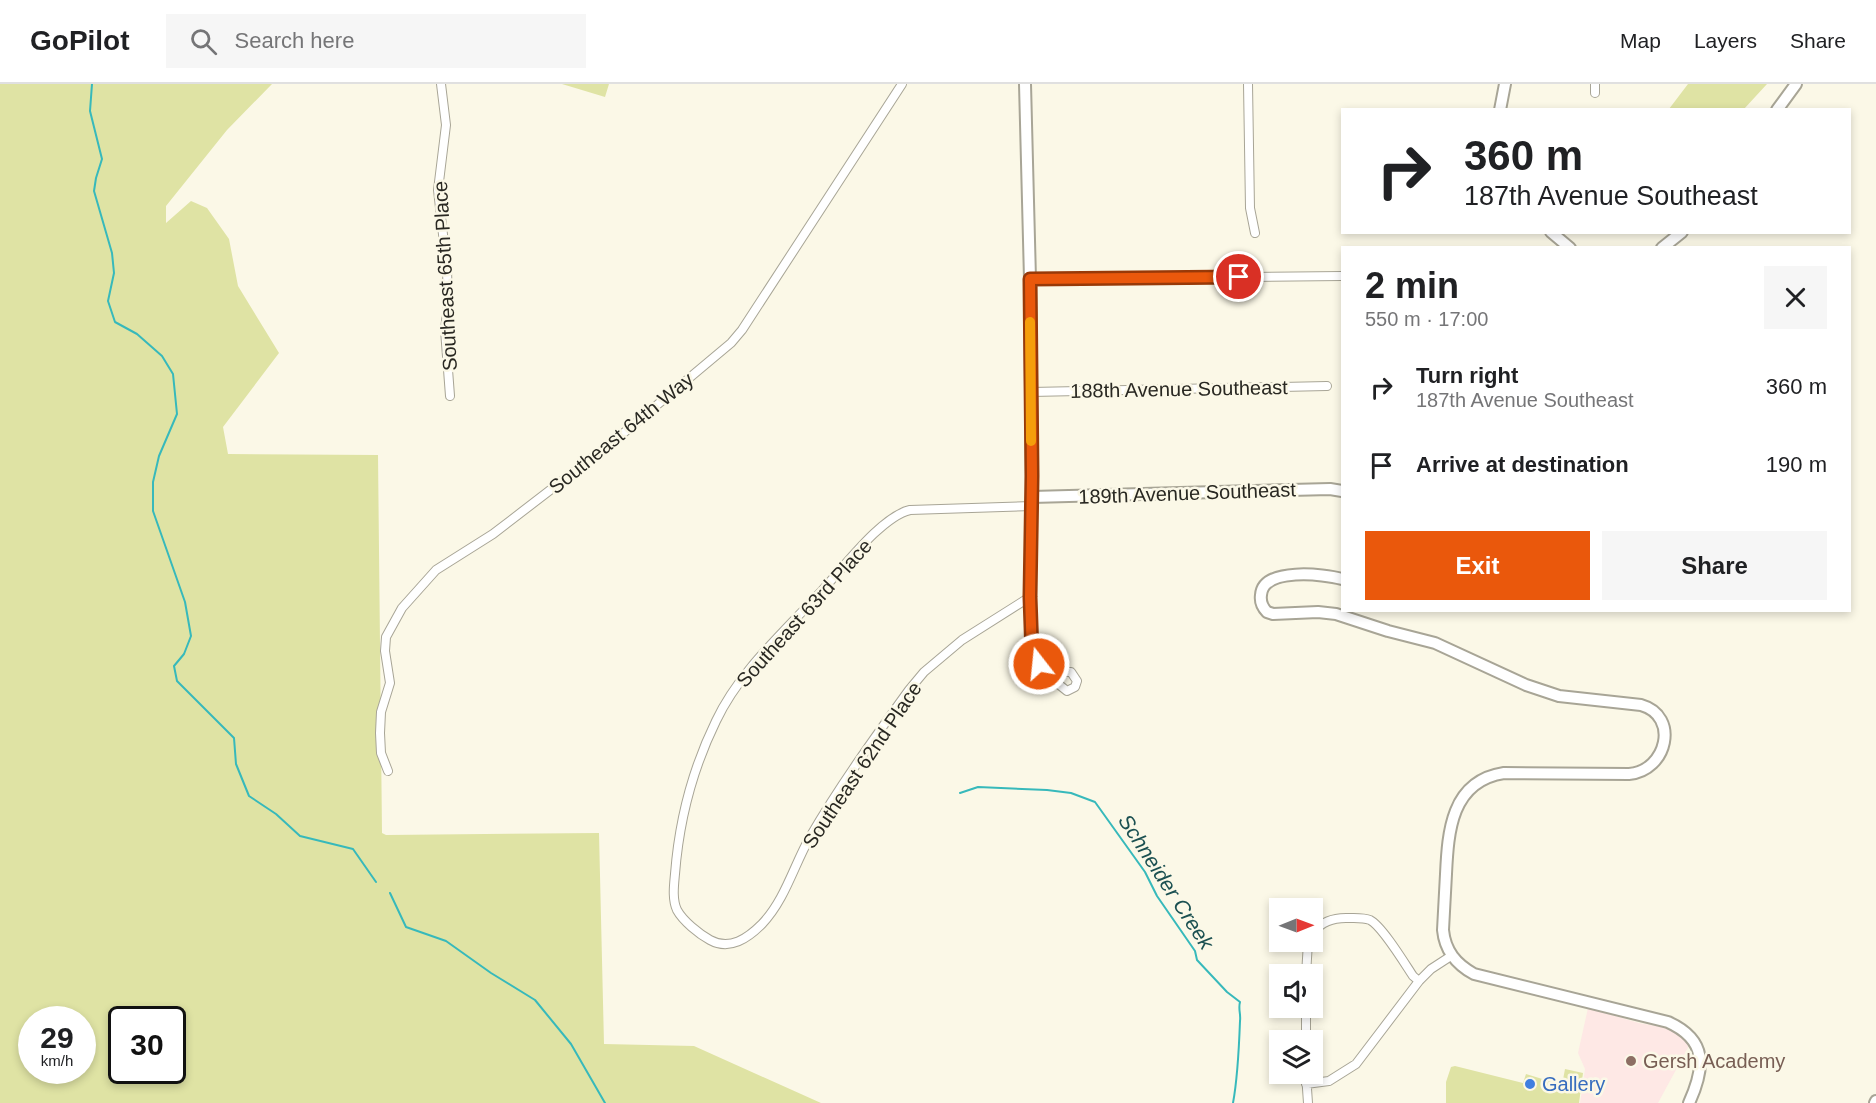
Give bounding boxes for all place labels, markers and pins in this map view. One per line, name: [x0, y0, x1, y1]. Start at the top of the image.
pin: [1213, 251, 1264, 302]
place label: Gersh Academy: [1643, 1050, 1785, 1072]
marker: Gersh Academy: [1624, 1054, 1638, 1068]
place label: Gallery: [1542, 1073, 1605, 1095]
marker: Gallery: [1523, 1077, 1537, 1091]

